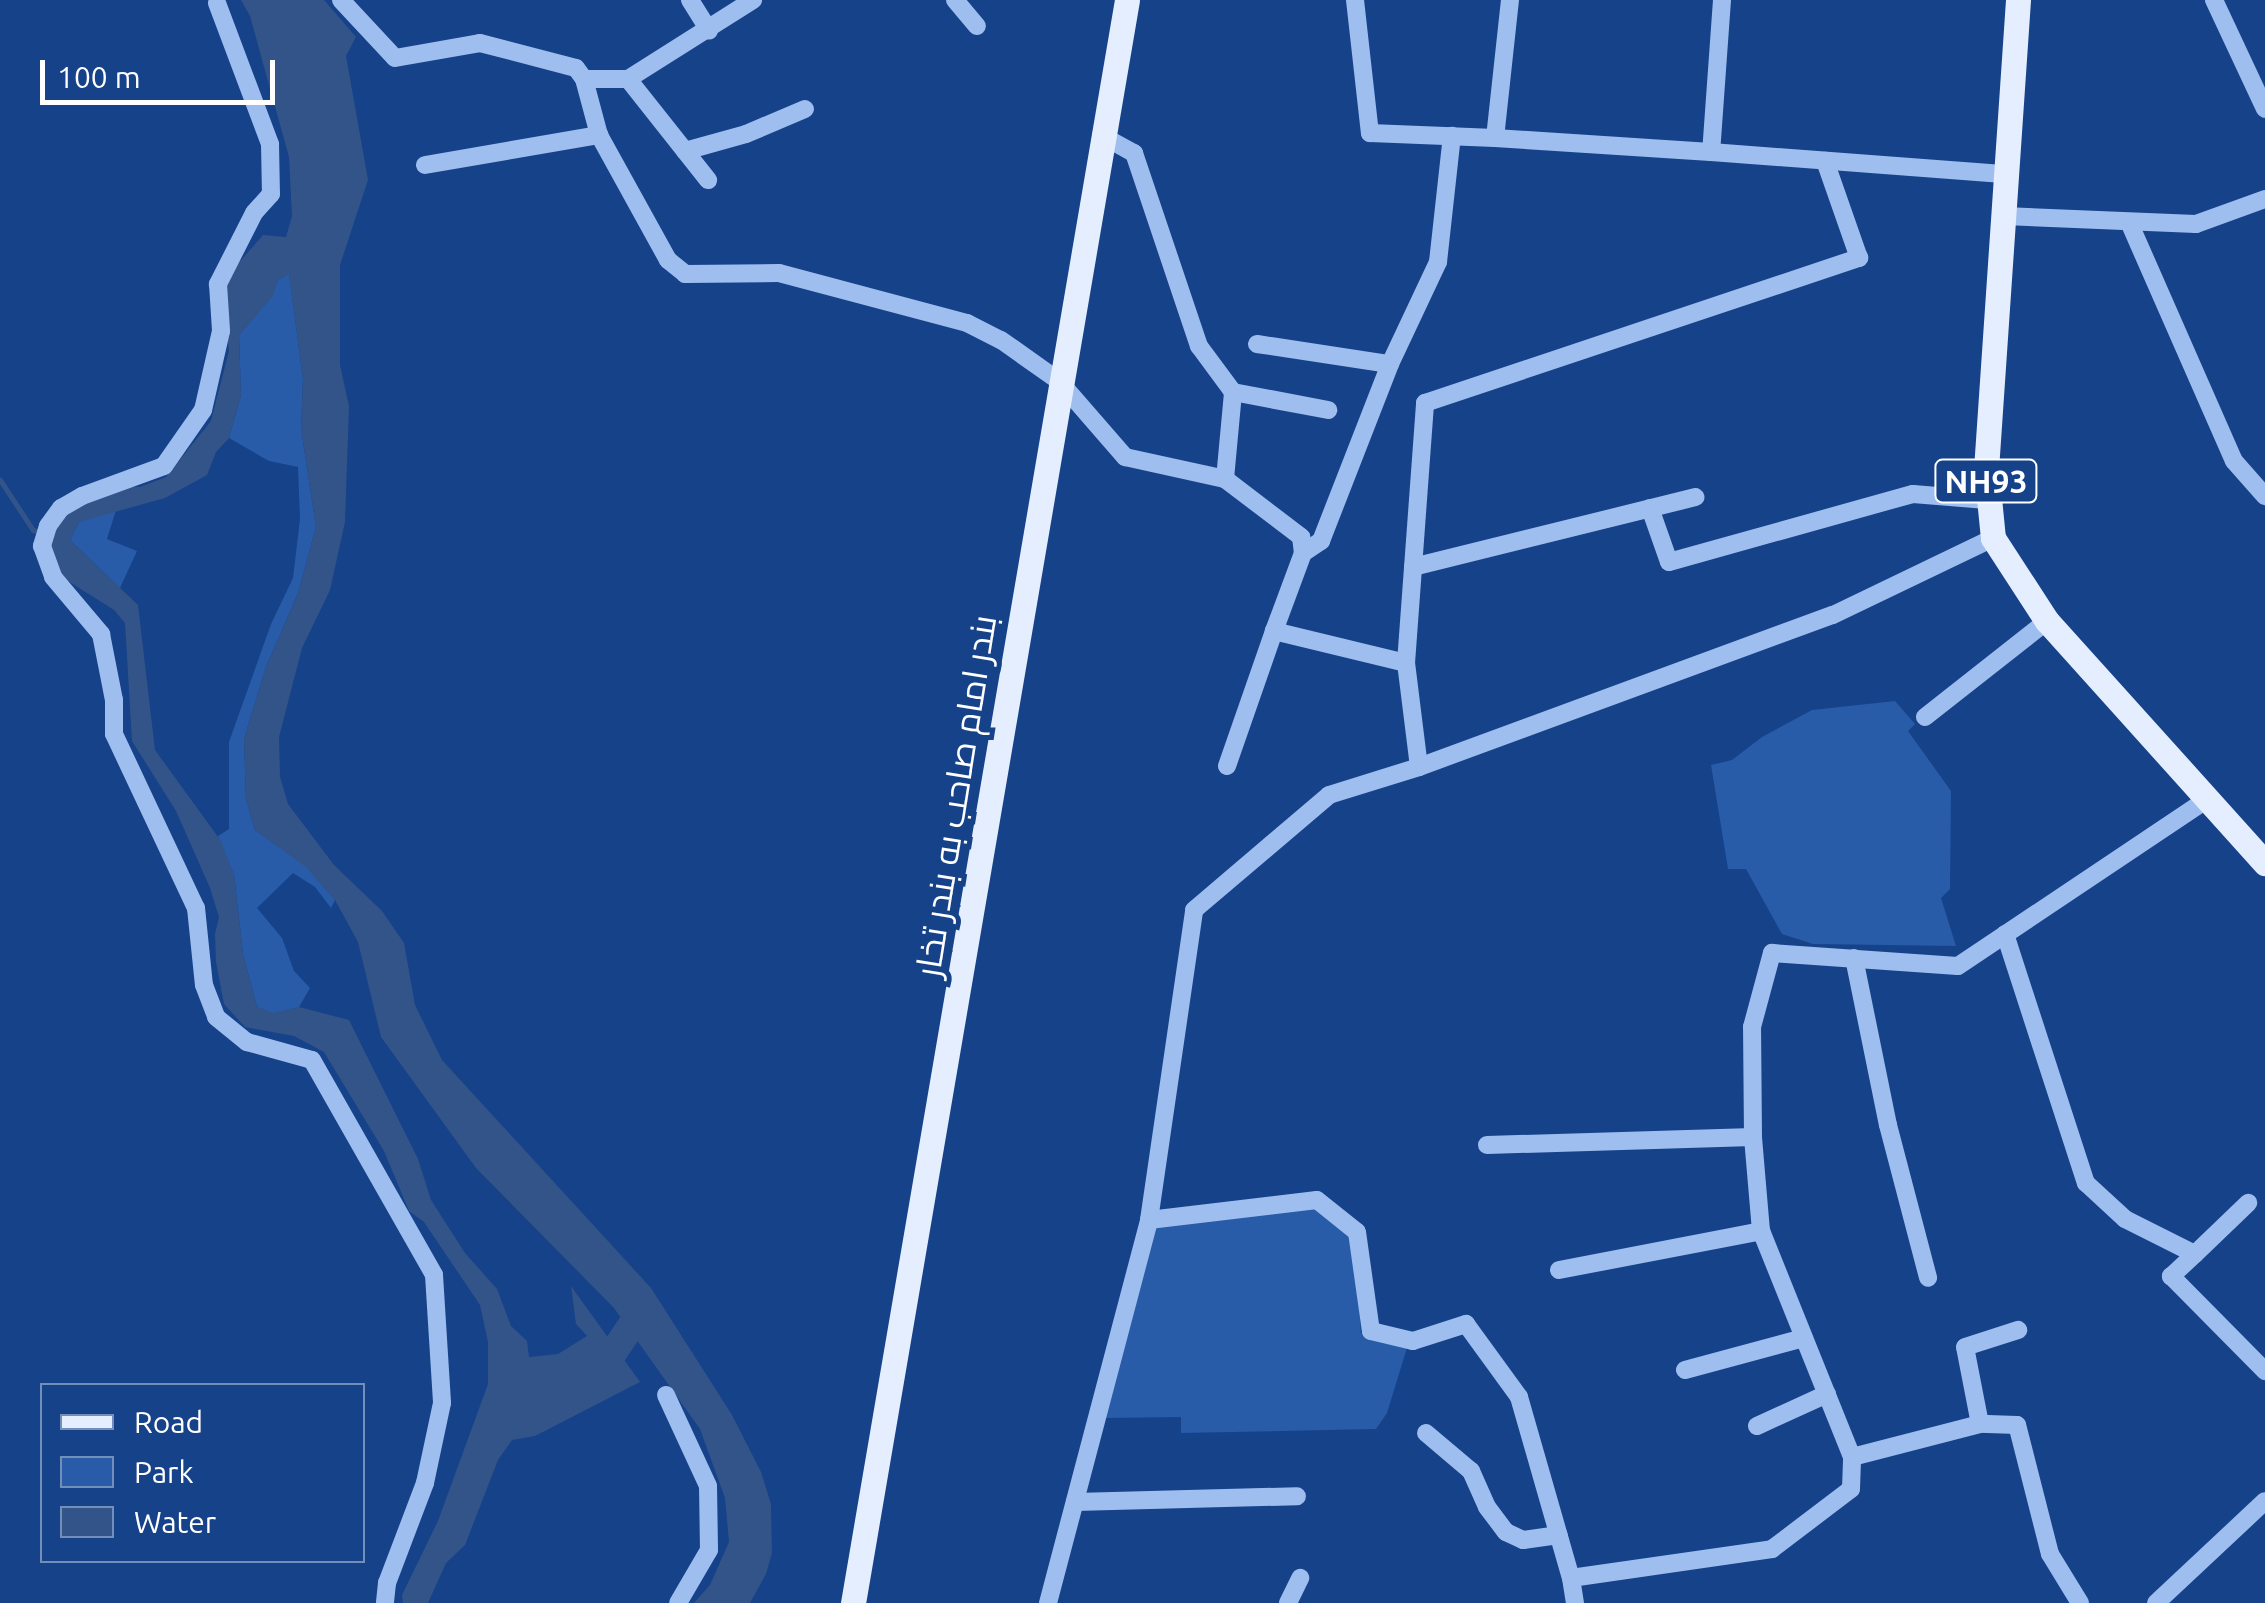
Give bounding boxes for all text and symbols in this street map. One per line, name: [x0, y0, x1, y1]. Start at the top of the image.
scale bar: [45, 40, 280, 102]
text: 100 m: [57, 60, 141, 94]
road number: NH93: [1934, 454, 2038, 508]
street label: بندر امام صاحب به بندر تخار: [906, 612, 1004, 980]
legend: [40, 1383, 365, 1563]
text: Road: [134, 1405, 203, 1439]
text: Park: [134, 1455, 194, 1489]
text: Water: [134, 1505, 216, 1539]

